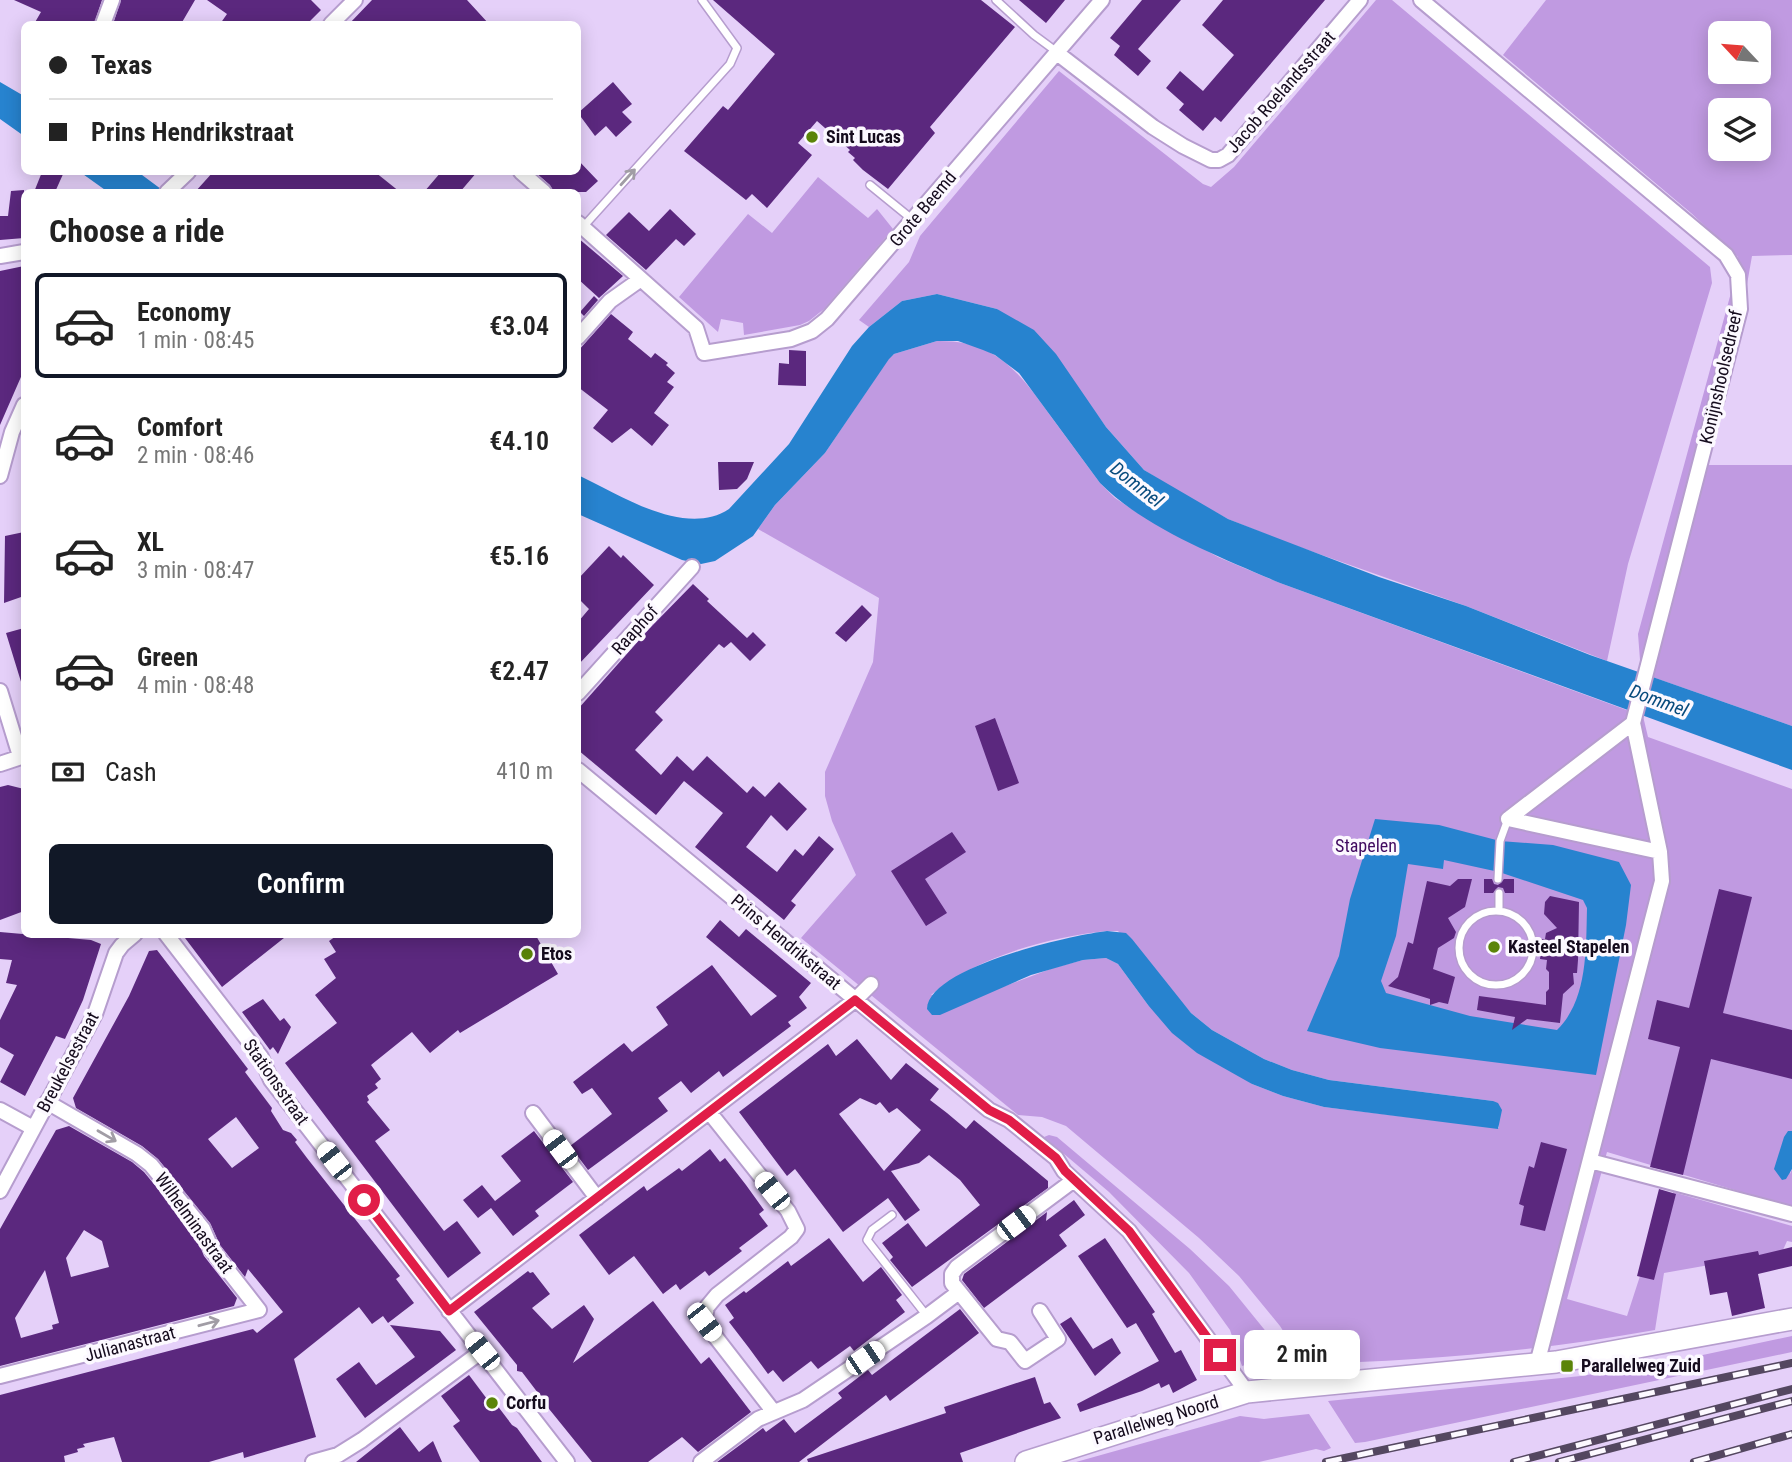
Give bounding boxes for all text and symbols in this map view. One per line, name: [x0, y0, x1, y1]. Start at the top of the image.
north arrow: [1708, 21, 1771, 84]
map controls: [1708, 21, 1771, 161]
street label: Jacob Roelandsstraat: [1222, 26, 1339, 157]
text: Texas: [91, 50, 152, 80]
button: layers: [1708, 98, 1771, 161]
text: Prins Hendrikstraat: [91, 117, 294, 147]
place label: Sint Lucas: [826, 126, 901, 147]
marker: Sint Lucas: [804, 129, 820, 145]
street label: Grote Beemd: [885, 167, 960, 251]
one-way arrow: [620, 168, 636, 186]
text: Choose a ride: [49, 212, 224, 250]
icon: car: [53, 294, 116, 357]
text: Economy: [137, 297, 231, 327]
street label: Konijnshoolsedreef: [1695, 308, 1746, 446]
text: €3.04: [489, 311, 549, 341]
text: 1 min · 08:45: [137, 327, 254, 354]
icon: car: [53, 409, 116, 472]
text: Comfort: [137, 412, 223, 442]
text: €4.10: [489, 426, 549, 456]
text: 2 min · 08:46: [137, 442, 254, 469]
water label: Dommel: [1106, 457, 1168, 513]
icon: car: [53, 524, 116, 587]
text: XL: [137, 527, 164, 557]
text: €5.16: [489, 541, 549, 571]
text: 3 min · 08:47: [137, 557, 254, 584]
street label: Raaphof: [607, 600, 662, 659]
icon: car: [53, 639, 116, 702]
text: Green: [137, 642, 198, 672]
text: €2.47: [489, 656, 549, 686]
text: 4 min · 08:48: [137, 672, 254, 699]
water label: Dommel: [1627, 679, 1692, 722]
icon: cash: [49, 753, 87, 791]
text: Cash: [105, 757, 157, 787]
text: 410 m: [496, 758, 553, 785]
park label: Stapelen: [1335, 835, 1397, 856]
button: Confirm: [49, 844, 553, 924]
street label: Prins Hendrikstraat: [727, 890, 845, 994]
place label: Kasteel Stapelen: [1508, 936, 1629, 957]
marker: Kasteel Stapelen: [1486, 939, 1502, 955]
place label: Etos: [541, 943, 572, 964]
marker: Etos: [519, 946, 535, 962]
street label: Breukelsestraat: [32, 1008, 103, 1116]
street label: Stationsstraat: [239, 1035, 314, 1129]
car: [539, 1126, 582, 1172]
one-way arrow: [96, 1129, 116, 1143]
car: [313, 1138, 356, 1184]
street label: Wilhelminastraat: [151, 1168, 238, 1277]
car: [751, 1168, 794, 1214]
route start: [348, 1184, 380, 1216]
car: [993, 1202, 1040, 1244]
car: [683, 1299, 726, 1345]
one-way arrow: [197, 1316, 219, 1329]
street label: Julianastraat: [82, 1321, 177, 1366]
car: [461, 1328, 504, 1374]
callout: 2 min: [1244, 1330, 1360, 1380]
car: [842, 1338, 889, 1378]
route end: [1204, 1339, 1236, 1371]
text: 2 min: [1277, 1341, 1327, 1368]
place label: Parallelweg Zuid: [1581, 1355, 1701, 1376]
marker: Parallelweg Zuid: [1559, 1358, 1575, 1374]
street label: Parallelweg Noord: [1091, 1391, 1221, 1449]
place label: Corfu: [506, 1392, 546, 1413]
marker: Corfu: [484, 1395, 500, 1411]

